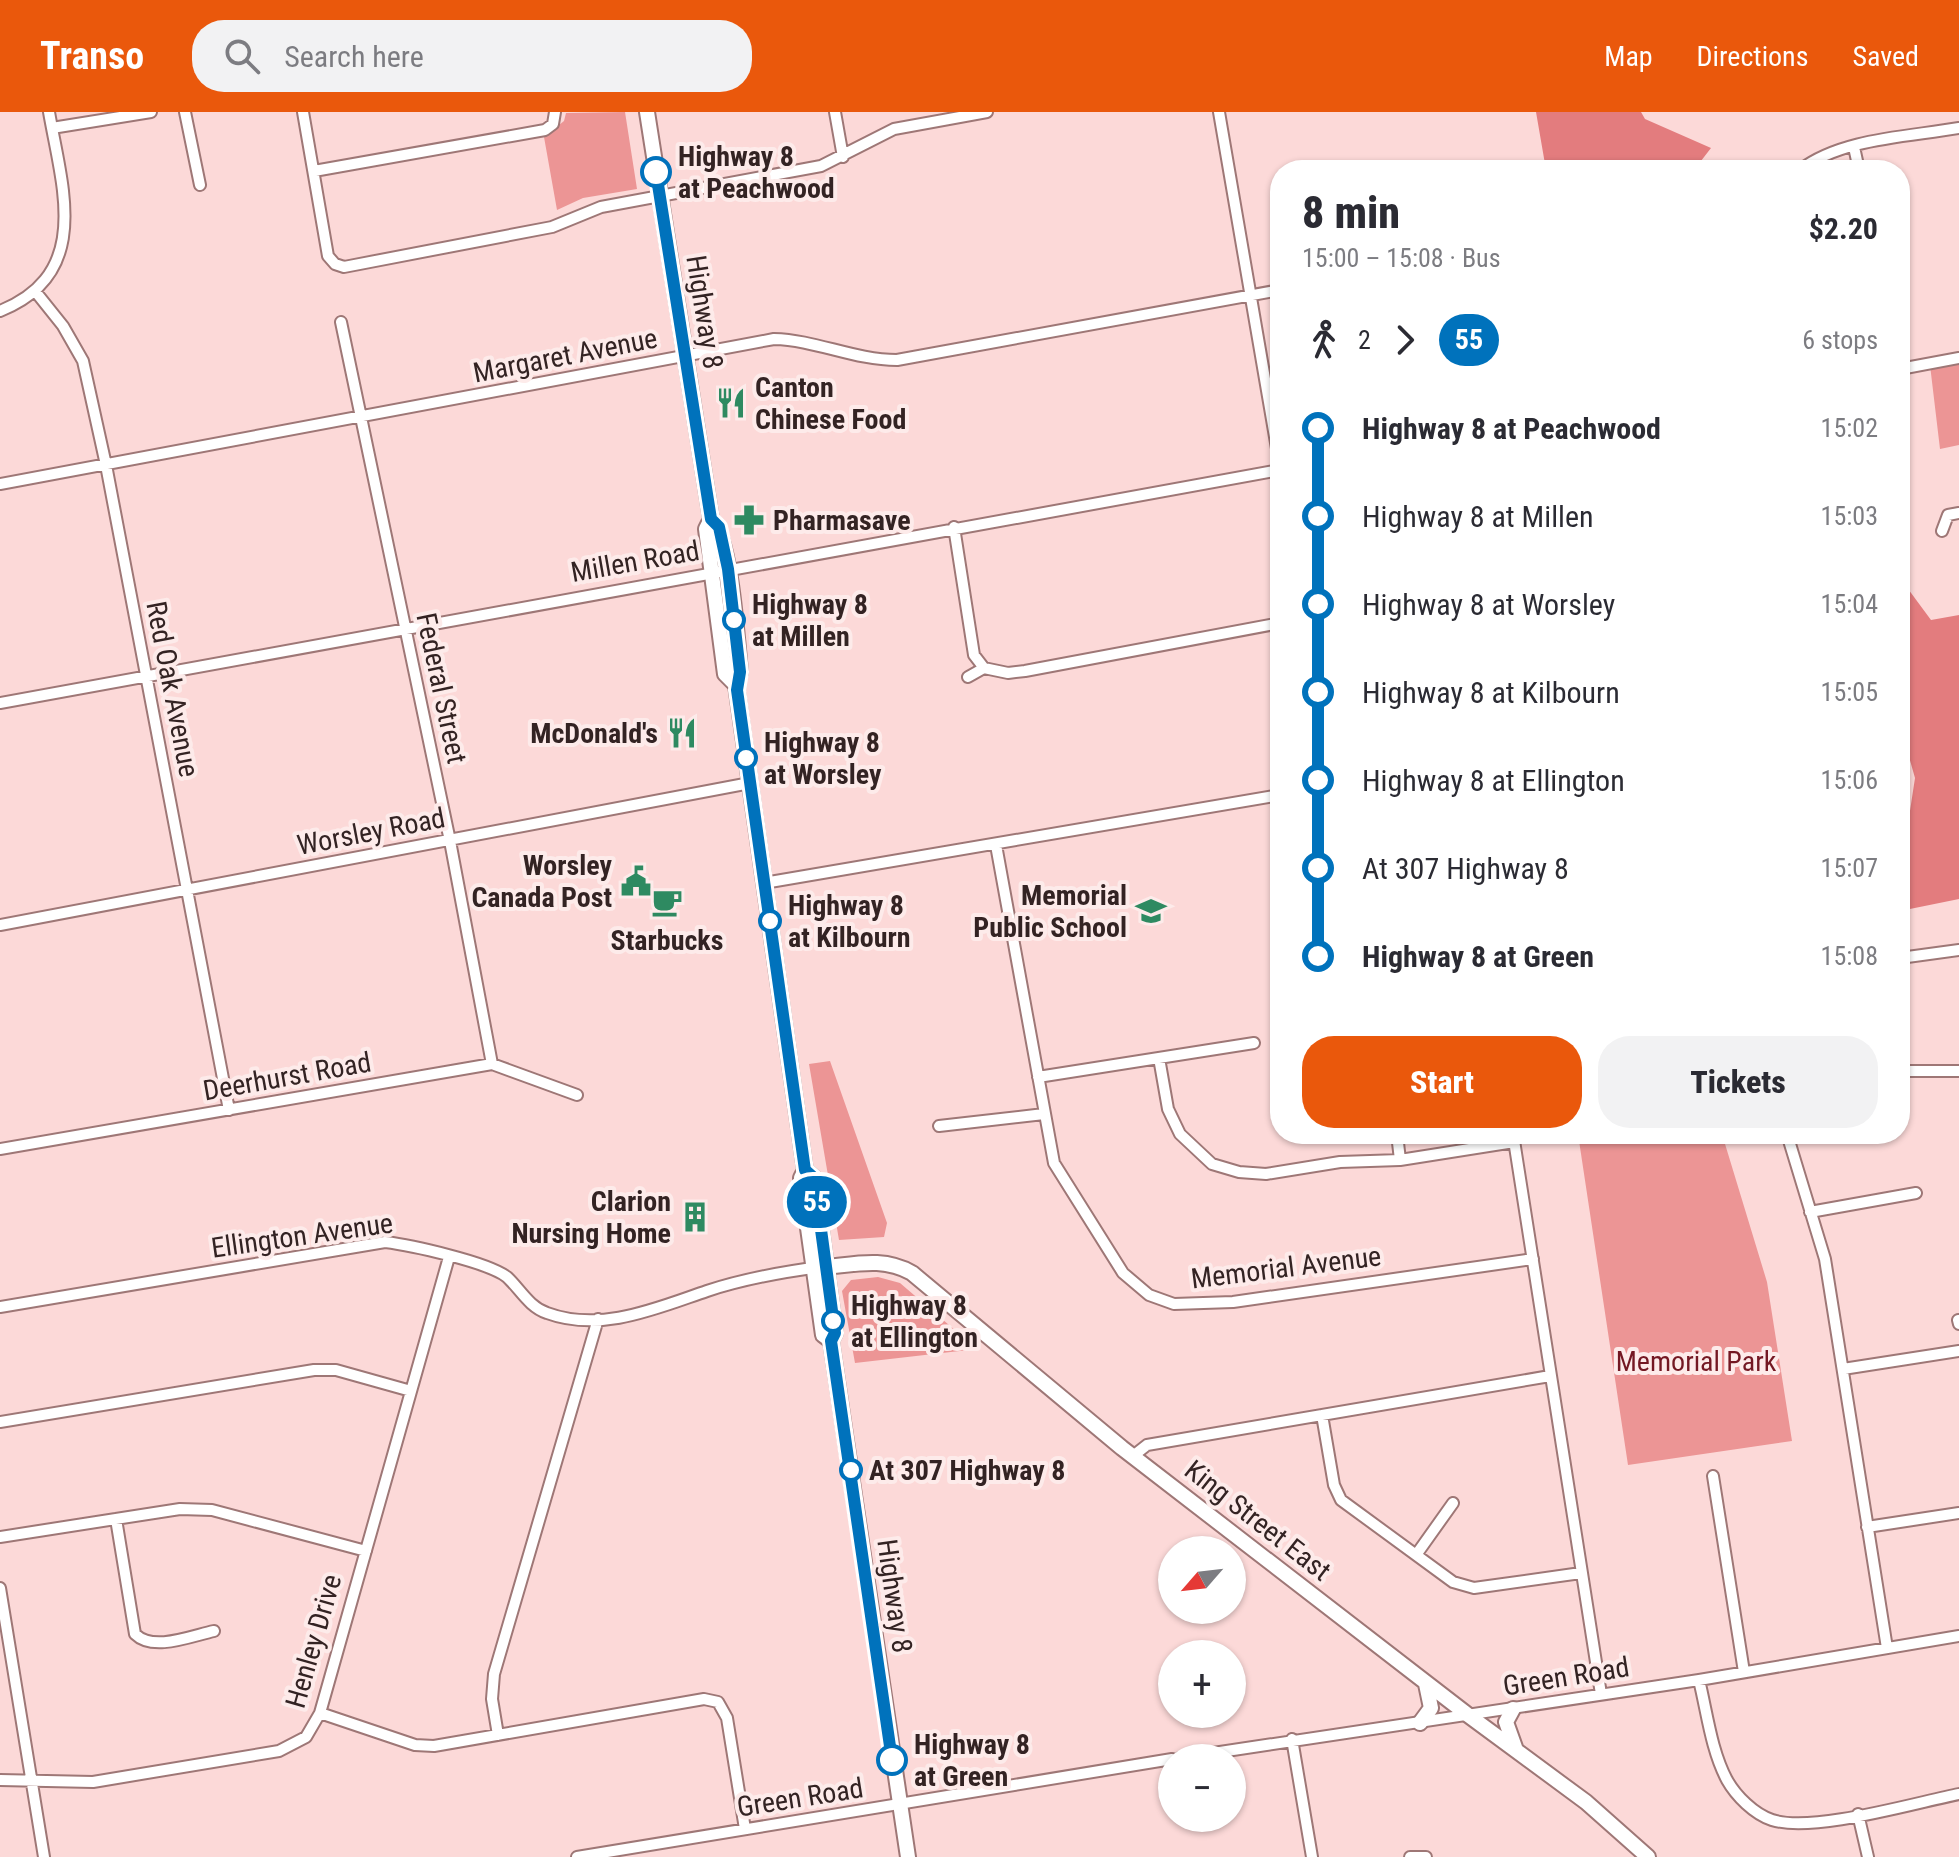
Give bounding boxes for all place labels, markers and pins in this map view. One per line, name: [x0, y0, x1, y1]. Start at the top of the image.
place label: Highway 8 at Peachwood: [678, 140, 835, 205]
marker: Highway 8 at Peachwood: [641, 157, 671, 187]
place label: Canton Chinese Food: [755, 371, 906, 436]
restaurant icon: Canton Chinese Food: [714, 386, 748, 420]
pharmacy icon: Pharmasave: [732, 503, 766, 537]
place label: Pharmasave: [773, 504, 911, 537]
place label: Highway 8 at Millen: [752, 588, 868, 653]
marker: Highway 8 at Millen: [723, 609, 745, 631]
restaurant icon: McDonald's: [665, 716, 699, 750]
place label: McDonald's: [530, 717, 658, 750]
place label: Highway 8 at Worsley: [764, 726, 882, 791]
marker: Highway 8 at Worsley: [735, 747, 757, 769]
place label: Worsley Canada Post: [471, 849, 613, 914]
public building icon: Worsley Canada Post: [619, 864, 653, 898]
place label: Memorial Public School: [973, 879, 1127, 944]
cafe icon: Starbucks: [650, 885, 684, 919]
place label: Highway 8 at Kilbourn: [788, 889, 910, 954]
school or university icon: Memorial Public School: [1134, 894, 1168, 928]
marker: Highway 8 at Kilbourn: [759, 910, 781, 932]
place label: Starbucks: [611, 924, 723, 957]
place label: Clarion Nursing Home: [511, 1185, 671, 1250]
building icon: Clarion Nursing Home: [678, 1200, 712, 1234]
place label: Highway 8 at Ellington: [851, 1289, 978, 1354]
marker: Highway 8 at Ellington: [822, 1310, 844, 1332]
place label: At 307 Highway 8: [869, 1454, 1065, 1487]
marker: At 307 Highway 8: [840, 1459, 862, 1481]
place label: Highway 8 at Green: [914, 1728, 1030, 1793]
marker: Highway 8 at Green: [877, 1745, 907, 1775]

